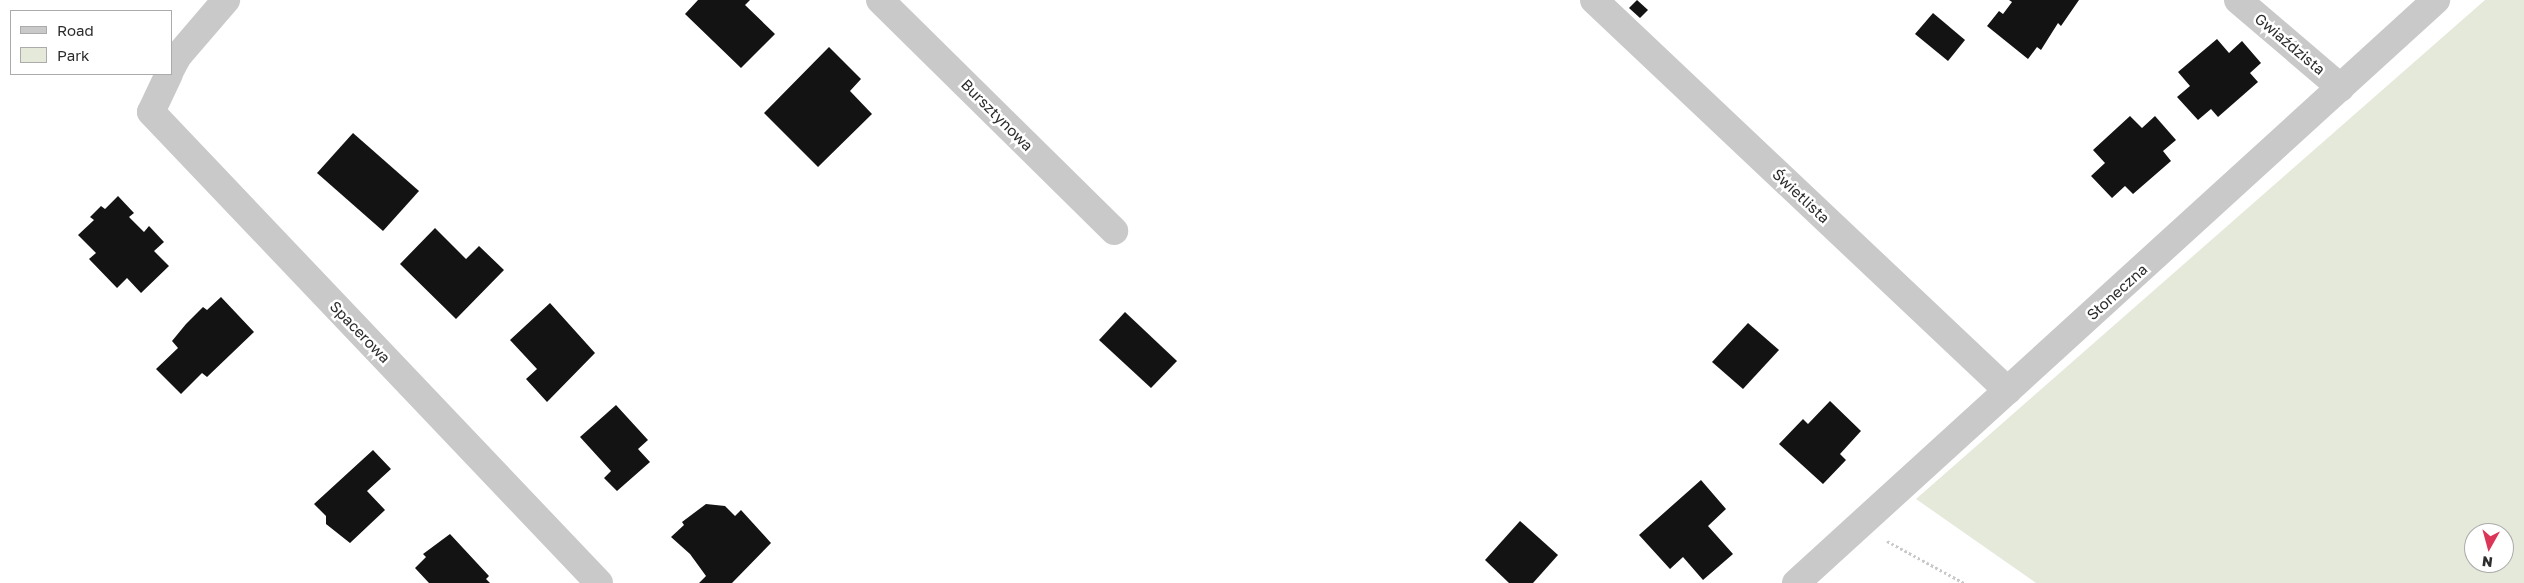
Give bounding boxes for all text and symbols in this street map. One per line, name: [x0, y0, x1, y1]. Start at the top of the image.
street label: Gwiaździsta: [2251, 9, 2329, 79]
legend: [10, 10, 172, 75]
text: Road: [57, 21, 94, 39]
text: Park: [57, 46, 89, 64]
street label: Bursztynowa: [957, 75, 1037, 155]
street label: Świetlista: [1769, 165, 1833, 227]
street label: Słoneczna: [2083, 260, 2151, 324]
street label: Spacerowa: [326, 297, 394, 367]
north arrow: [2464, 523, 2514, 573]
text: N: [2481, 553, 2494, 571]

